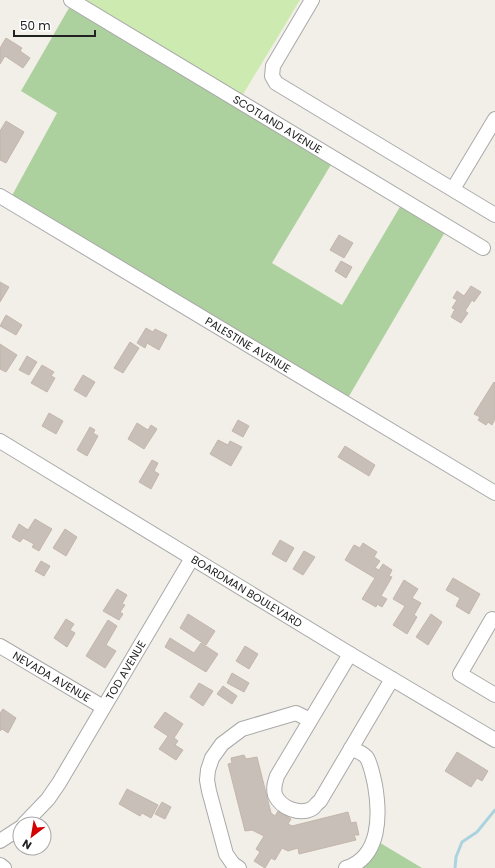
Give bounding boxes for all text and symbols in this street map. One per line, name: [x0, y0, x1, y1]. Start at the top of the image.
scale bar: [14, 12, 95, 38]
text: 50 m: [20, 17, 51, 34]
street label: SCOTLAND AVENUE: [230, 91, 325, 157]
street label: PALESTINE AVENUE: [202, 313, 294, 377]
street label: BOARDMAN BOULEVARD: [188, 551, 306, 631]
street label: TOD AVENUE: [102, 638, 149, 703]
street label: NEVADA AVENUE: [10, 647, 93, 706]
north arrow: [12, 816, 52, 856]
text: N: [19, 836, 35, 854]

